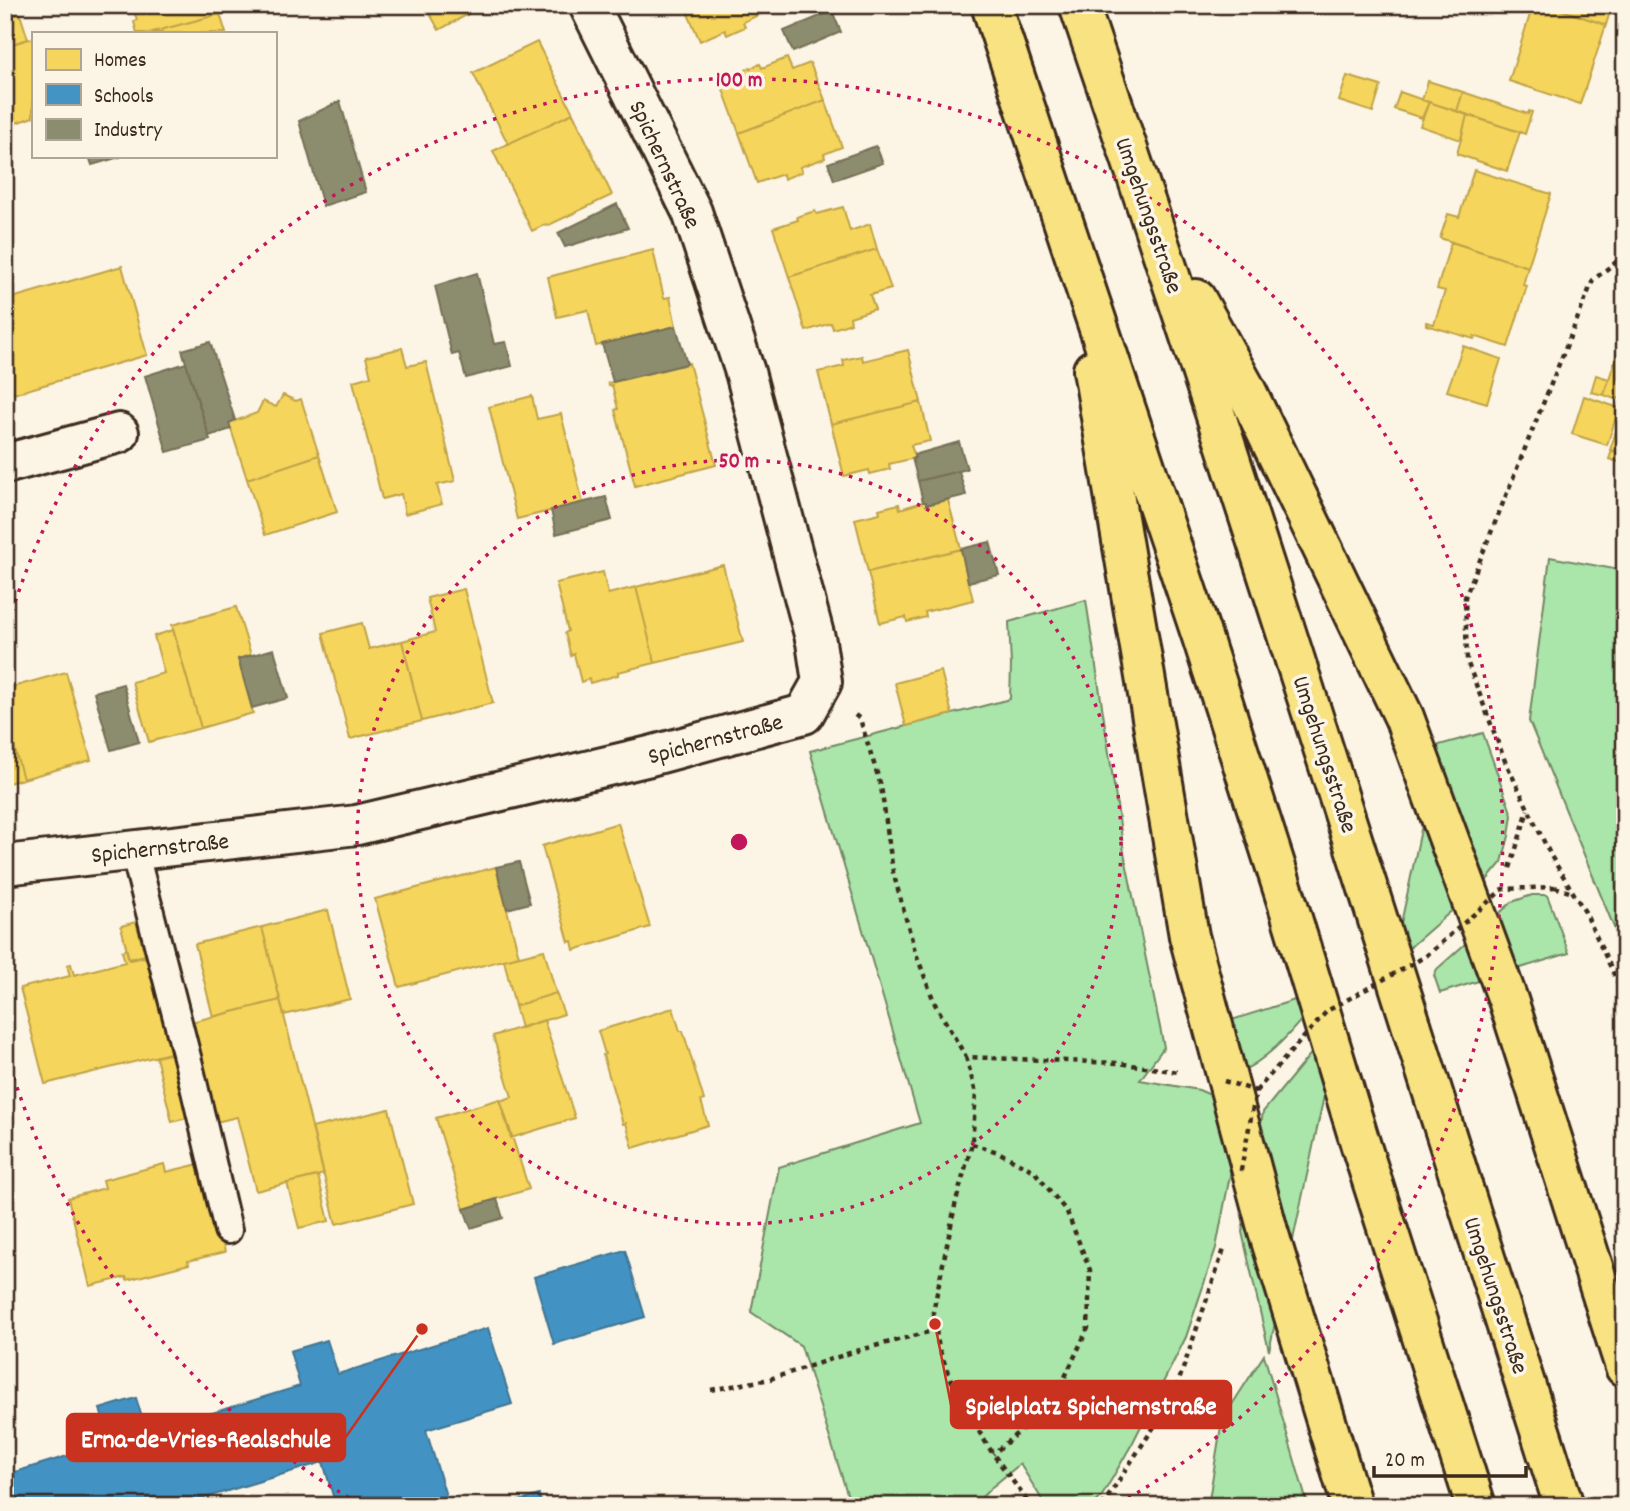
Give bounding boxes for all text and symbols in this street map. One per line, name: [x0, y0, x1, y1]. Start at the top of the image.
legend: [32, 32, 276, 158]
text: Homes: [94, 47, 147, 77]
text: 100 m: [716, 67, 762, 97]
text: Schools: [94, 83, 154, 113]
street label: Spichernstraße: [619, 95, 708, 235]
text: Industry: [94, 117, 162, 147]
street label: Umgehungsstraße: [1105, 133, 1190, 299]
text: 50 m: [719, 448, 759, 478]
street label: Umgehungsstraße: [1282, 672, 1365, 838]
street label: Spichernstraße: [645, 707, 787, 775]
street label: Spichernstraße: [90, 826, 231, 874]
centre of rings: [727, 830, 751, 854]
street label: Umgehungsstraße: [1453, 1213, 1536, 1379]
callout: Spielplatz Spichernstraße: [951, 1381, 1231, 1428]
text: Spielplatz Spichernstraße: [965, 1390, 1217, 1427]
callout: Erna-de-Vries-Realschule: [67, 1414, 345, 1461]
text: Erna-de-Vries-Realschule: [81, 1423, 331, 1460]
scale bar: [1374, 1434, 1527, 1478]
text: 20 m: [1385, 1447, 1425, 1477]

